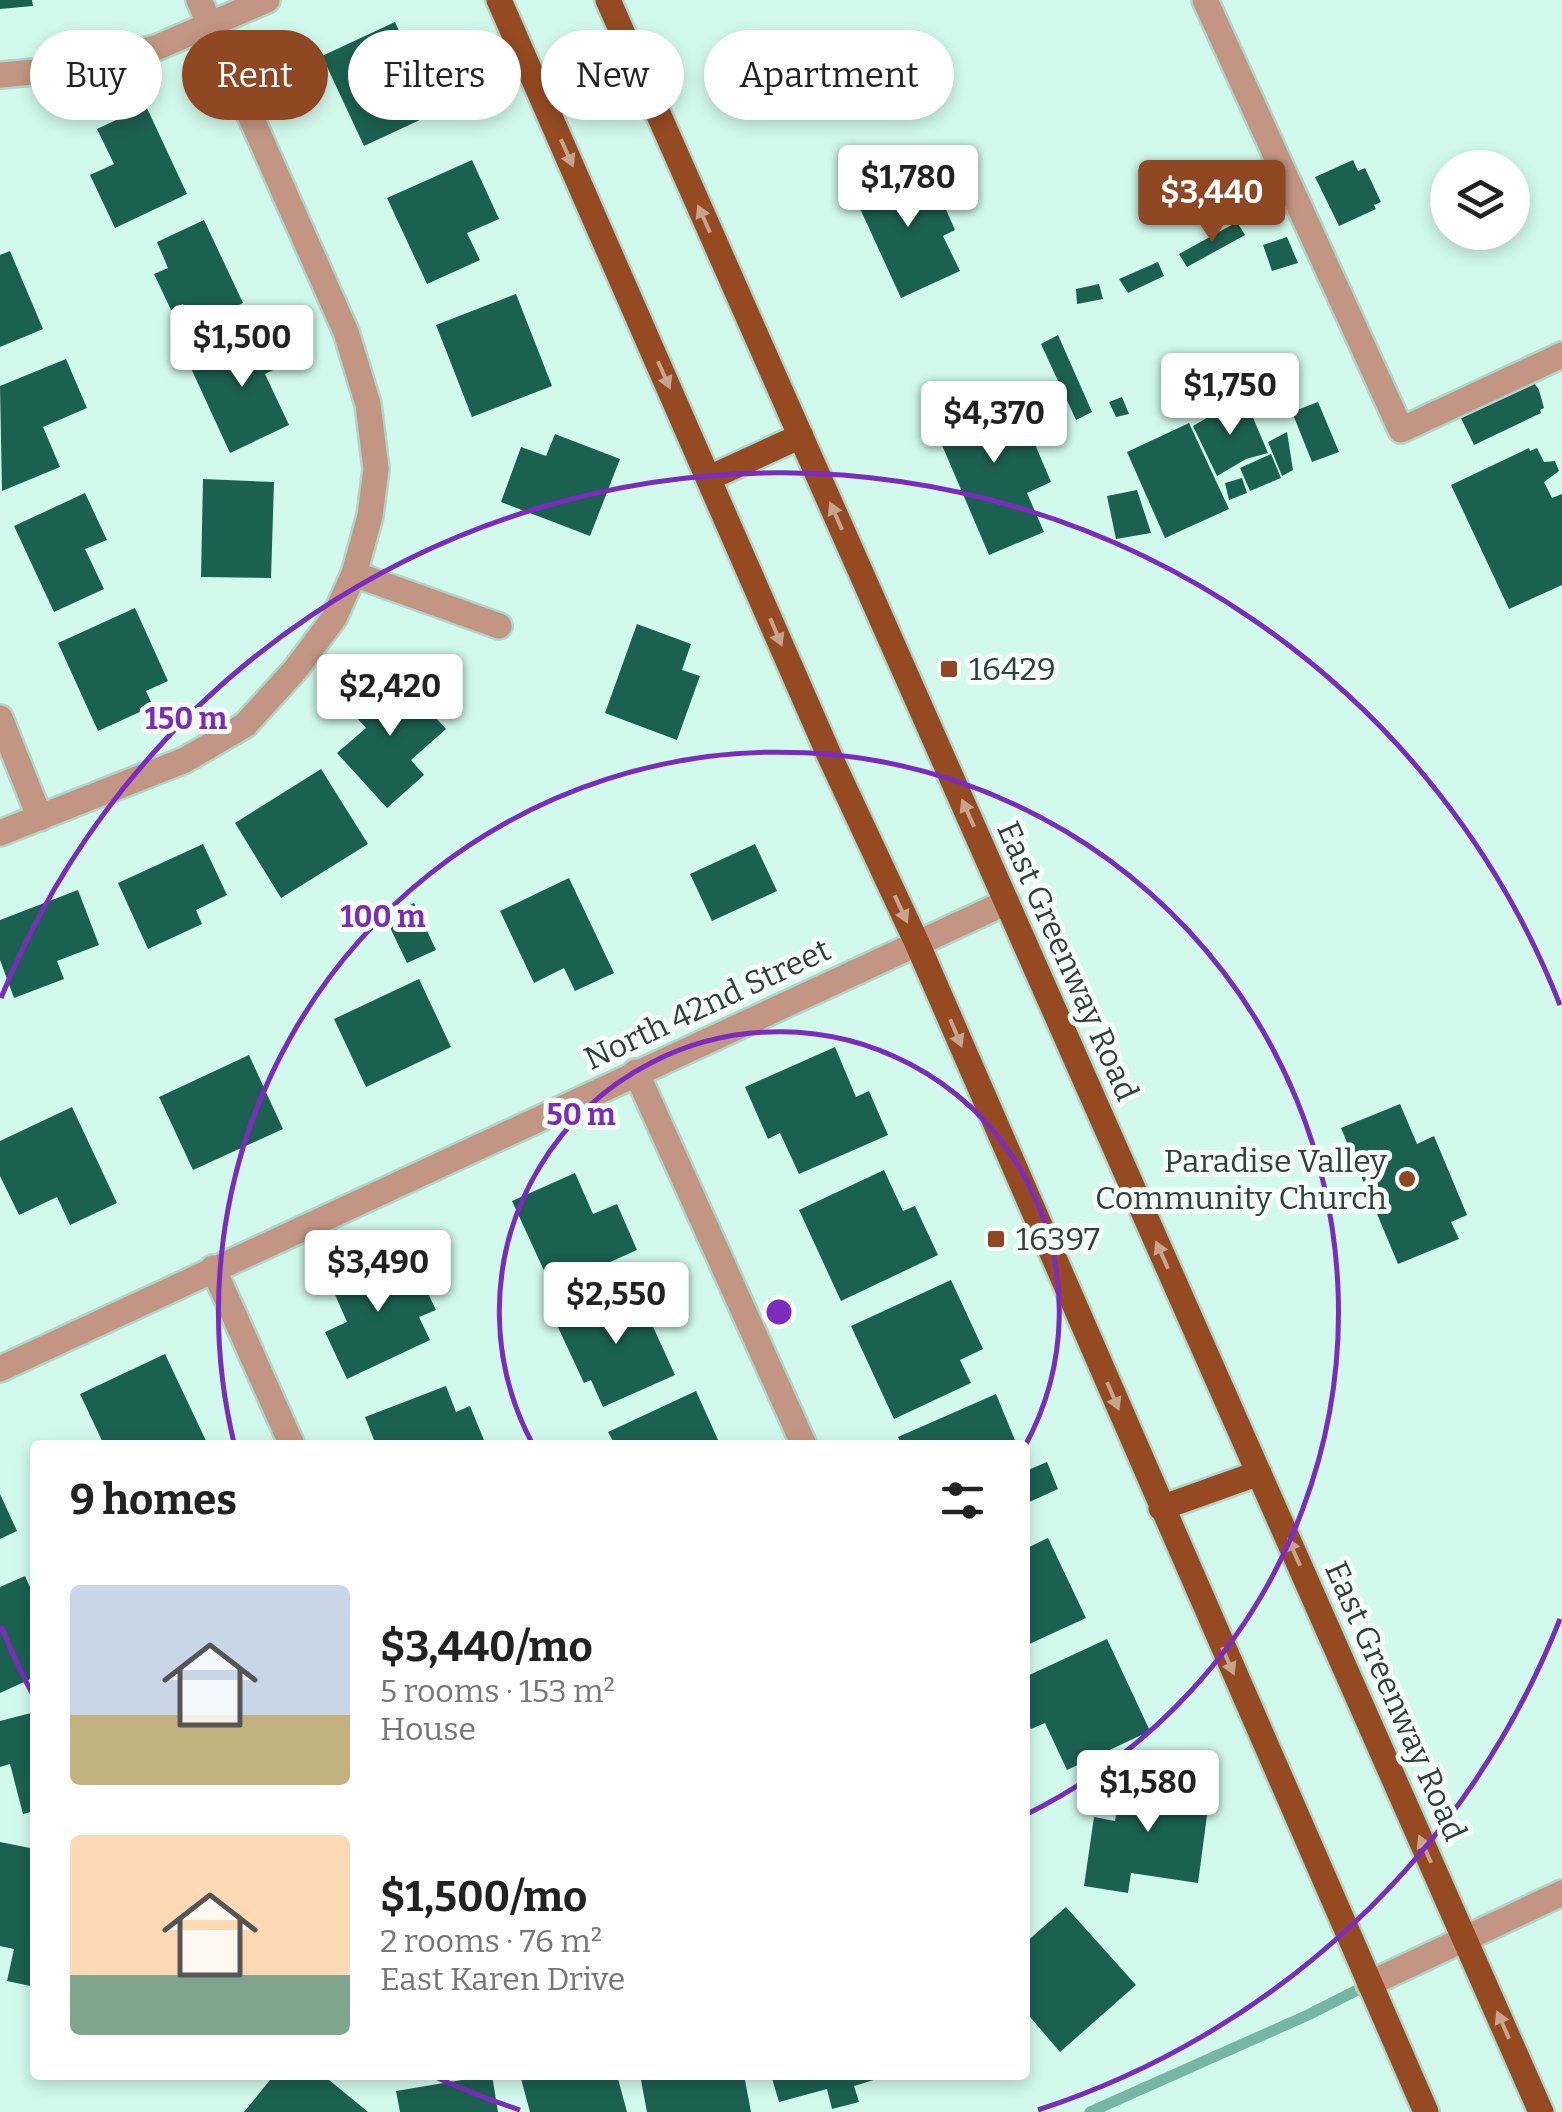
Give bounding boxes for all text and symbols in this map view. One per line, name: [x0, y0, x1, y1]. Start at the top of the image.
chip: Buy: [30, 30, 162, 120]
chip: Rent: [182, 30, 328, 120]
chip: Filters: [348, 30, 521, 120]
chip: New: [541, 30, 684, 120]
chip: Apartment: [704, 30, 954, 120]
one-way arrow: [558, 139, 575, 168]
pin: $1,780: [827, 145, 989, 230]
map controls: [1430, 150, 1530, 250]
button: layers: [1430, 150, 1530, 250]
text: $1,780: [860, 158, 956, 196]
pin: $3,440: [1131, 160, 1293, 245]
text: $3,440: [1160, 173, 1264, 211]
one-way arrow: [696, 204, 712, 234]
pin: $1,500: [161, 305, 323, 390]
text: $1,500: [192, 318, 292, 356]
pin: $1,750: [1149, 353, 1311, 438]
one-way arrow: [656, 360, 672, 390]
text: $1,750: [1183, 366, 1277, 404]
pin: $4,370: [913, 381, 1075, 466]
text: $4,370: [943, 394, 1045, 432]
one-way arrow: [828, 501, 844, 531]
one-way arrow: [768, 617, 784, 647]
place label: 16429: [969, 650, 1056, 688]
pin: $2,420: [309, 654, 471, 739]
marker: 16429: [938, 658, 960, 680]
text: $2,420: [339, 667, 441, 705]
text: 150 m: [145, 701, 228, 737]
one-way arrow: [959, 798, 976, 827]
street label: East Greenway Road: [989, 815, 1147, 1107]
one-way arrow: [893, 895, 910, 924]
text: 100 m: [340, 899, 426, 935]
street label: North 42nd Street: [578, 930, 836, 1078]
one-way arrow: [948, 1018, 964, 1047]
text: 50 m: [546, 1097, 616, 1133]
place label: Paradise Valley Community Church: [1095, 1142, 1388, 1217]
marker: Paradise Valley Community Church: [1396, 1168, 1418, 1190]
place label: 16397: [1016, 1220, 1100, 1258]
marker: 16397: [985, 1228, 1007, 1250]
pin: $3,490: [297, 1230, 459, 1315]
one-way arrow: [1154, 1240, 1170, 1270]
text: $3,490: [327, 1243, 429, 1281]
pin: $2,550: [535, 1262, 697, 1347]
text: $2,550: [566, 1275, 666, 1313]
centre of rings: [761, 1294, 797, 1330]
one-way arrow: [1105, 1382, 1121, 1411]
icon: filters: [935, 1473, 990, 1528]
text: 9 homes: [70, 1475, 237, 1525]
one-way arrow: [1286, 1537, 1302, 1567]
street label: East Greenway Road: [1317, 1555, 1475, 1847]
text: $3,440/mo: [380, 1622, 593, 1672]
icon: home: [150, 1625, 270, 1745]
one-way arrow: [1220, 1646, 1236, 1676]
text: 5 rooms · 153 m²: [380, 1672, 615, 1710]
text: House: [380, 1710, 476, 1748]
pin: $1,580: [1067, 1750, 1229, 1835]
text: $1,580: [1099, 1763, 1197, 1801]
one-way arrow: [1417, 1834, 1434, 1863]
text: $1,500/mo: [380, 1872, 587, 1922]
icon: home: [150, 1875, 270, 1995]
text: 2 rooms · 76 m²: [380, 1922, 602, 1960]
text: East Karen Drive: [380, 1960, 625, 1998]
one-way arrow: [1495, 2010, 1511, 2040]

